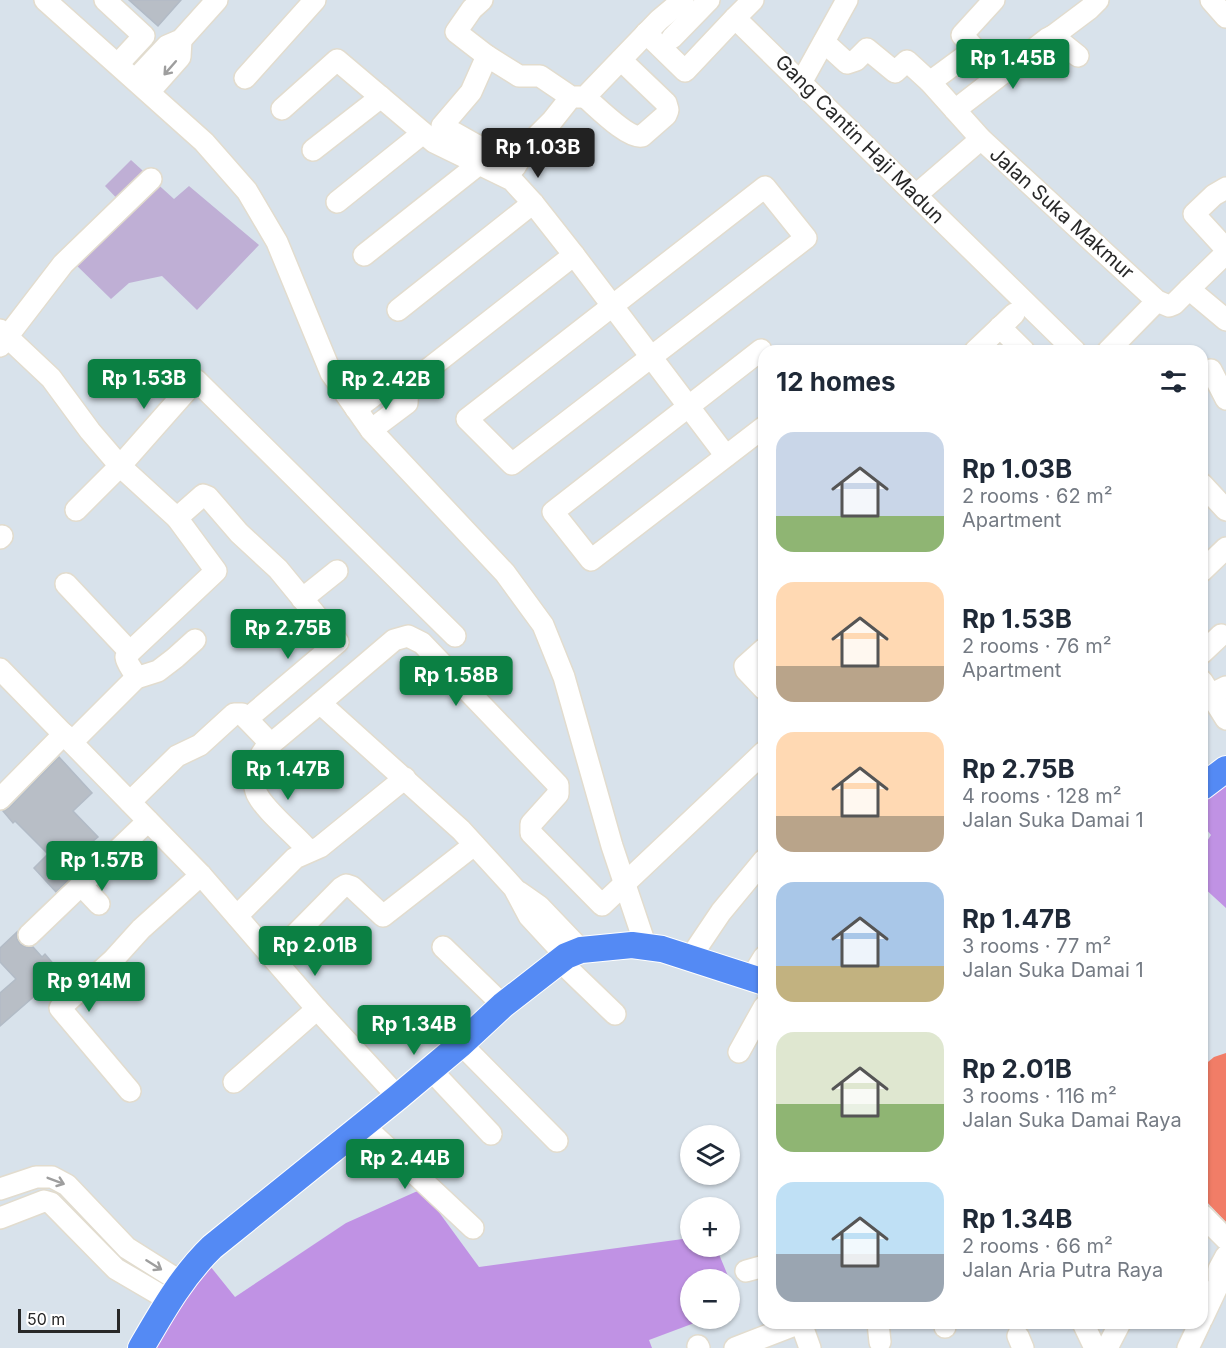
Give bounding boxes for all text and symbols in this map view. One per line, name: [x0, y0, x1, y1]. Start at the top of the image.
pin: Rp 1.45B: [951, 39, 1075, 90]
text: Rp 1.45B: [970, 46, 1056, 70]
street label: Gang Cantin Haji Madun: [771, 50, 949, 228]
one-way arrow: [163, 60, 177, 75]
pin: Rp 1.03B: [476, 128, 600, 179]
text: Rp 1.03B: [496, 135, 580, 159]
street label: Jalan Suka Makmur: [985, 142, 1139, 284]
pin: Rp 1.53B: [82, 359, 206, 410]
pin: Rp 2.42B: [324, 360, 448, 411]
icon: filters: [1157, 365, 1190, 398]
text: Rp 1.53B: [102, 366, 186, 390]
text: 12 homes: [776, 366, 896, 397]
text: Rp 2.42B: [341, 367, 431, 391]
text: Rp 1.03B: [962, 453, 1072, 484]
icon: home: [824, 456, 896, 528]
text: 2 rooms · 62 m²: [962, 484, 1113, 508]
text: Apartment: [962, 508, 1061, 532]
text: Rp 1.53B: [962, 603, 1072, 634]
icon: home: [824, 606, 896, 678]
pin: Rp 2.75B: [226, 609, 350, 660]
text: Rp 2.75B: [245, 616, 331, 640]
text: 2 rooms · 76 m²: [962, 634, 1111, 658]
pin: Rp 1.58B: [394, 656, 518, 707]
text: Apartment: [962, 658, 1061, 682]
text: Rp 1.58B: [414, 663, 498, 687]
pin: Rp 1.47B: [226, 750, 350, 801]
text: Rp 2.75B: [962, 753, 1075, 784]
icon: home: [824, 756, 896, 828]
text: Rp 1.47B: [246, 757, 330, 781]
text: 4 rooms · 128 m²: [962, 784, 1122, 808]
text: Jalan Suka Damai 1: [962, 808, 1144, 832]
pin: Rp 1.57B: [40, 841, 164, 892]
text: Rp 1.57B: [60, 848, 144, 872]
text: Rp 1.47B: [962, 903, 1071, 934]
icon: home: [824, 906, 896, 978]
pin: Rp 2.01B: [253, 926, 377, 977]
text: Rp 2.01B: [273, 933, 357, 957]
text: 3 rooms · 77 m²: [962, 934, 1111, 958]
text: Jalan Suka Damai 1: [962, 958, 1144, 982]
pin: Rp 914M: [34, 962, 144, 1013]
text: Rp 914M: [47, 969, 131, 993]
pin: Rp 1.34B: [352, 1005, 476, 1056]
text: Rp 1.34B: [372, 1012, 457, 1036]
text: Rp 2.01B: [962, 1053, 1072, 1084]
icon: home: [824, 1056, 896, 1128]
text: 3 rooms · 116 m²: [962, 1084, 1117, 1108]
text: Jalan Suka Damai Raya: [962, 1108, 1182, 1132]
map controls: [680, 1125, 740, 1329]
button: layers: [680, 1125, 740, 1185]
pin: Rp 2.44B: [343, 1139, 467, 1190]
text: Rp 2.44B: [360, 1146, 450, 1170]
one-way arrow: [46, 1176, 64, 1187]
button: +: [680, 1197, 740, 1257]
text: Rp 1.34B: [962, 1203, 1073, 1234]
icon: home: [824, 1206, 896, 1278]
text: 2 rooms · 66 m²: [962, 1234, 1113, 1258]
text: Jalan Aria Putra Raya: [962, 1258, 1163, 1282]
one-way arrow: [145, 1260, 162, 1272]
button: −: [680, 1269, 740, 1329]
scale bar: [18, 1306, 120, 1334]
text: 50 m: [27, 1309, 65, 1329]

